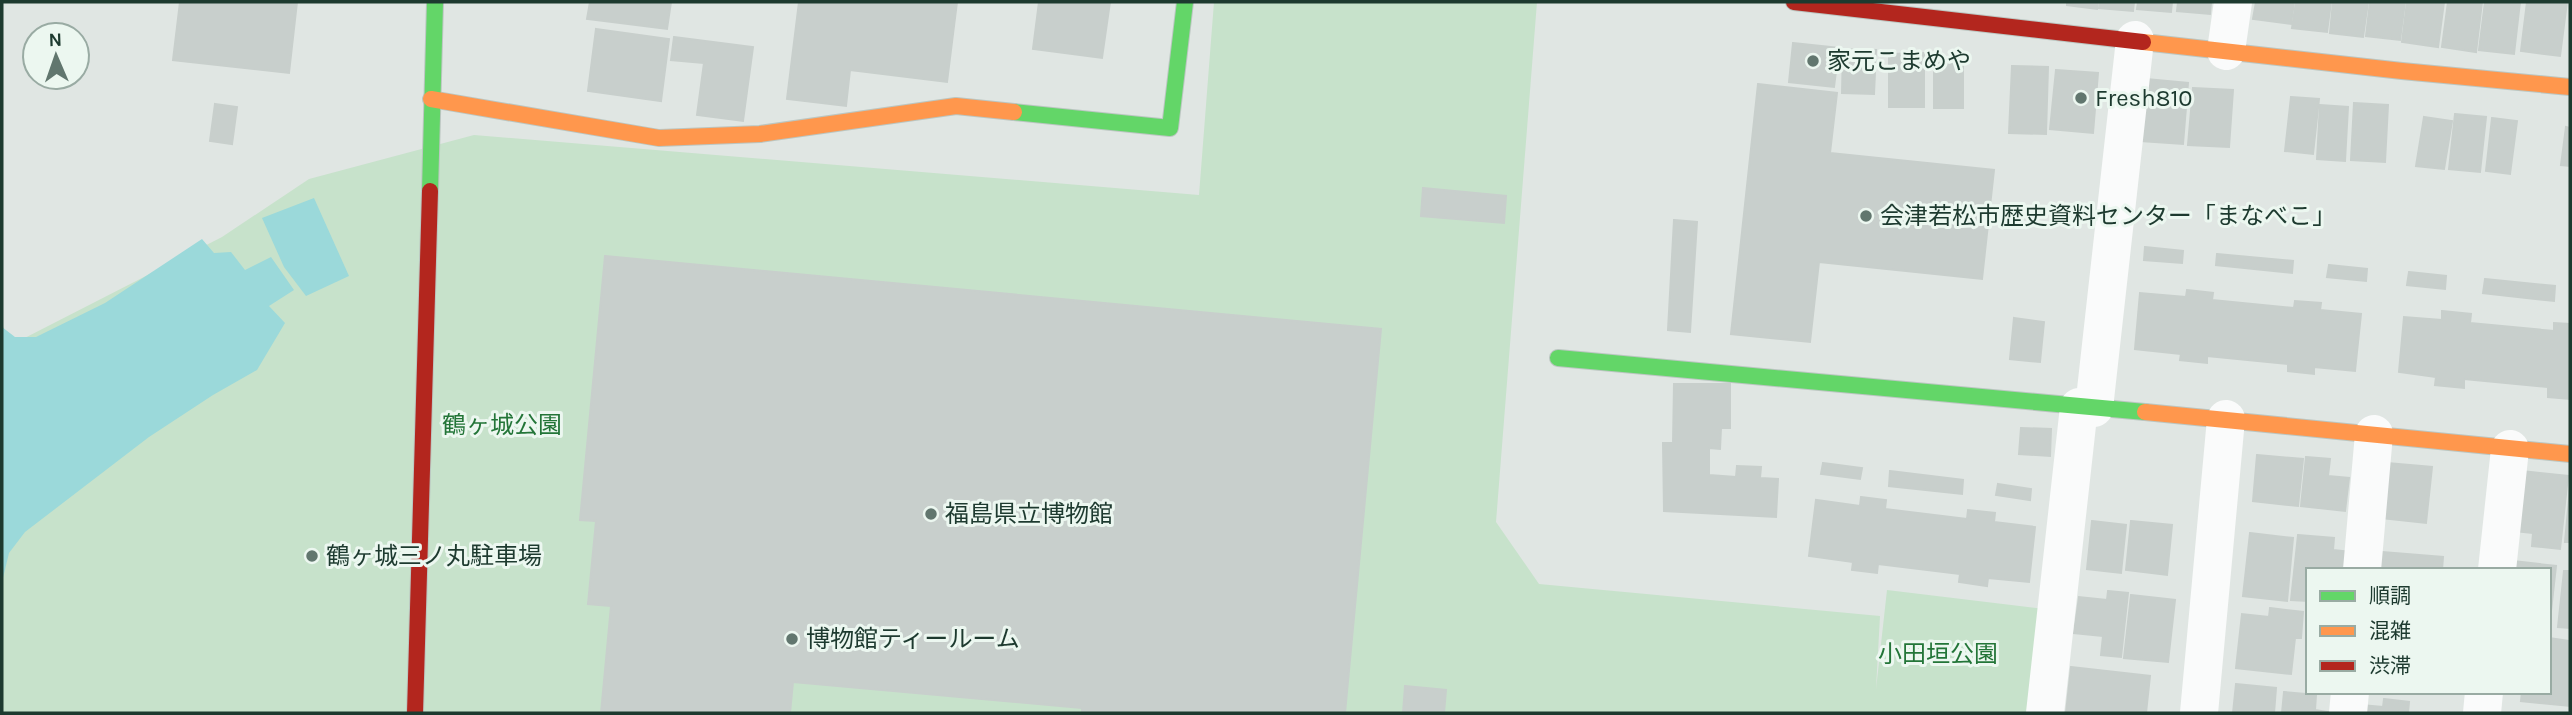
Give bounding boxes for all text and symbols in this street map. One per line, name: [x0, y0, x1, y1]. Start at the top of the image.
north arrow: [21, 21, 91, 91]
text: N: [48, 29, 63, 51]
place label: 家元こまめや: [1827, 47, 1971, 75]
marker: 家元こまめや: [1805, 53, 1821, 69]
place label: Fresh810: [2095, 84, 2193, 112]
marker: Fresh810: [2073, 90, 2089, 106]
place label: 会津若松市歴史資料センター「まなべこ」: [1880, 202, 2336, 230]
marker: 会津若松市歴史資料センター「まなべこ」: [1858, 208, 1874, 224]
park label: 鶴ヶ城公園: [442, 411, 562, 439]
place label: 福島県立博物館: [945, 500, 1113, 528]
marker: 福島県立博物館: [923, 506, 939, 522]
place label: 鶴ヶ城三ノ丸駐車場: [326, 542, 542, 570]
marker: 鶴ヶ城三ノ丸駐車場: [304, 548, 320, 564]
legend: [2306, 568, 2551, 694]
text: 順調: [2369, 584, 2411, 608]
text: 混雑: [2369, 619, 2411, 643]
place label: 博物館ティールーム: [806, 625, 1020, 653]
marker: 博物館ティールーム: [784, 631, 800, 647]
park label: 小田垣公園: [1878, 640, 1998, 668]
text: 渋滞: [2369, 654, 2411, 678]

